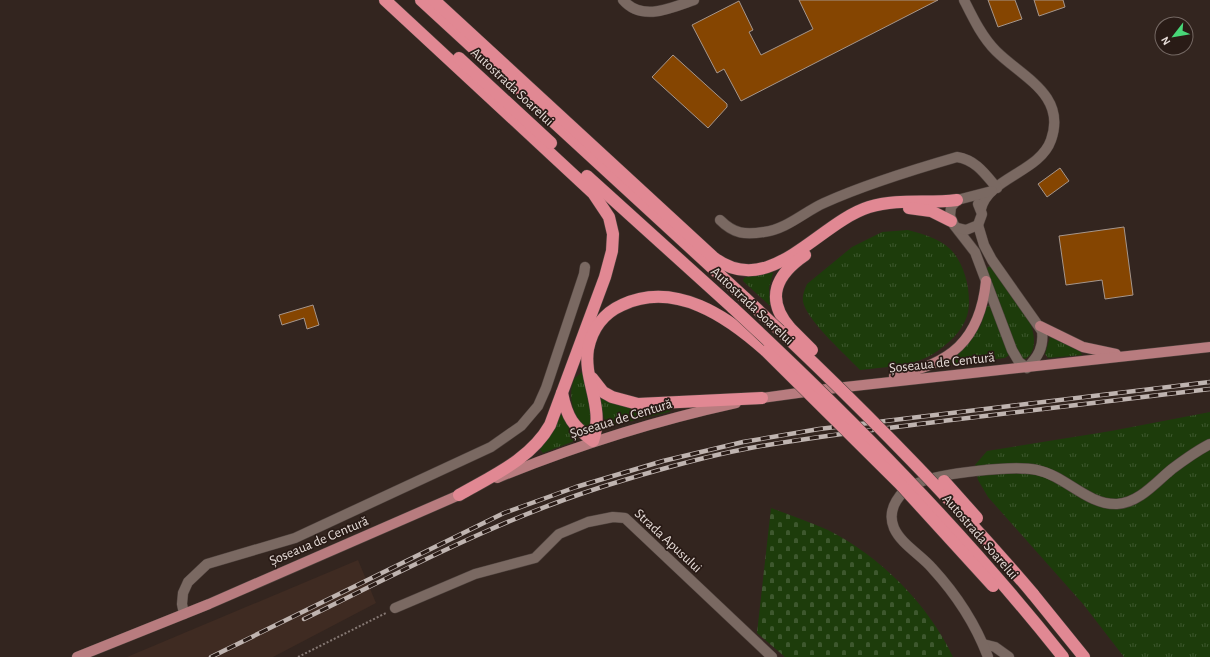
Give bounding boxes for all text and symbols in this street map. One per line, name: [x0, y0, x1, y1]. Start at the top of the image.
north arrow: [1154, 16, 1194, 56]
text: N: [1159, 35, 1173, 47]
street label: Autostrada Soarelui: [468, 45, 556, 129]
street label: Autostrada Soarelui: [708, 264, 796, 348]
street label: Șoseaua de Centură: [888, 350, 996, 377]
street label: Șoseaua de Centură: [568, 397, 675, 442]
street label: Autostrada Soarelui: [940, 492, 1020, 582]
street label: Strada Apusului: [632, 506, 704, 576]
street label: Șoseaua de Centură: [267, 514, 372, 569]

